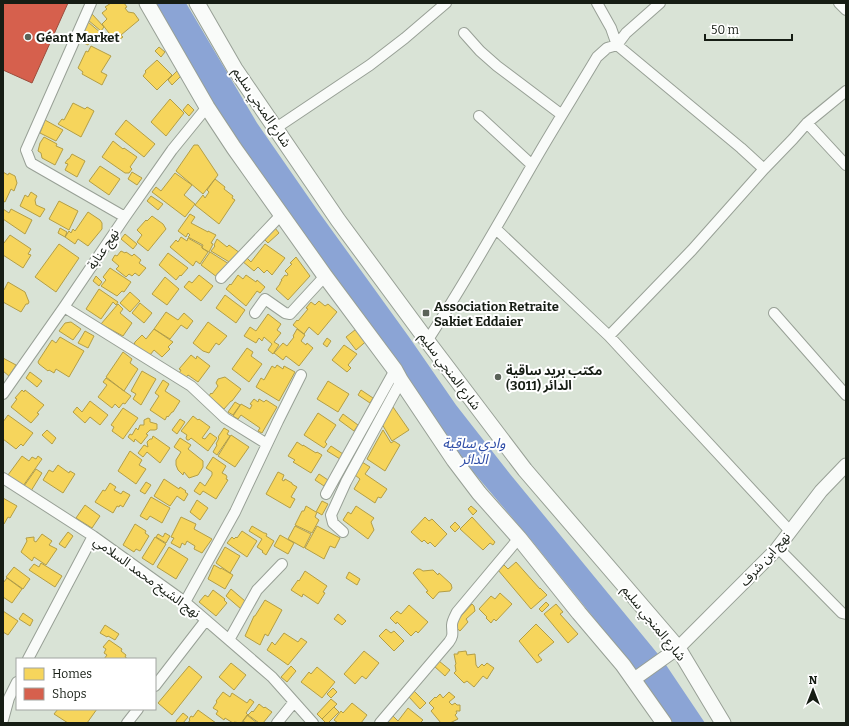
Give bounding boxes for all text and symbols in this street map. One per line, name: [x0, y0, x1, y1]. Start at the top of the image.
scale bar: [705, 16, 792, 42]
text: 50 m: [711, 23, 740, 37]
place label: Géant Market: [36, 30, 120, 45]
marker: Géant Market: [23, 32, 33, 42]
street label: شارع المنجي سليم: [227, 64, 294, 151]
street label: نهج عنابة: [84, 226, 124, 274]
place label: Association Retraite Sakiet Eddaier: [434, 299, 559, 329]
marker: Association Retraite Sakiet Eddaier: [421, 308, 431, 318]
street label: شارع المنجي سليم: [414, 329, 484, 415]
place label: مكتب بريد ساقية الدائر (3011): [506, 363, 602, 393]
marker: مكتب بريد ساقية الدائر (3011): [493, 372, 503, 382]
water label: وادي ساقية الدائر: [443, 435, 505, 468]
street label: نهج ابن شرف: [737, 529, 795, 591]
street label: نهج الشيخ محمد السلامي: [89, 533, 203, 623]
street label: شارع المنجي سليم: [617, 582, 689, 666]
legend: [16, 658, 156, 710]
text: Homes: [52, 667, 92, 681]
north arrow: [793, 670, 833, 710]
text: N: [809, 674, 818, 687]
text: Shops: [52, 687, 87, 701]

